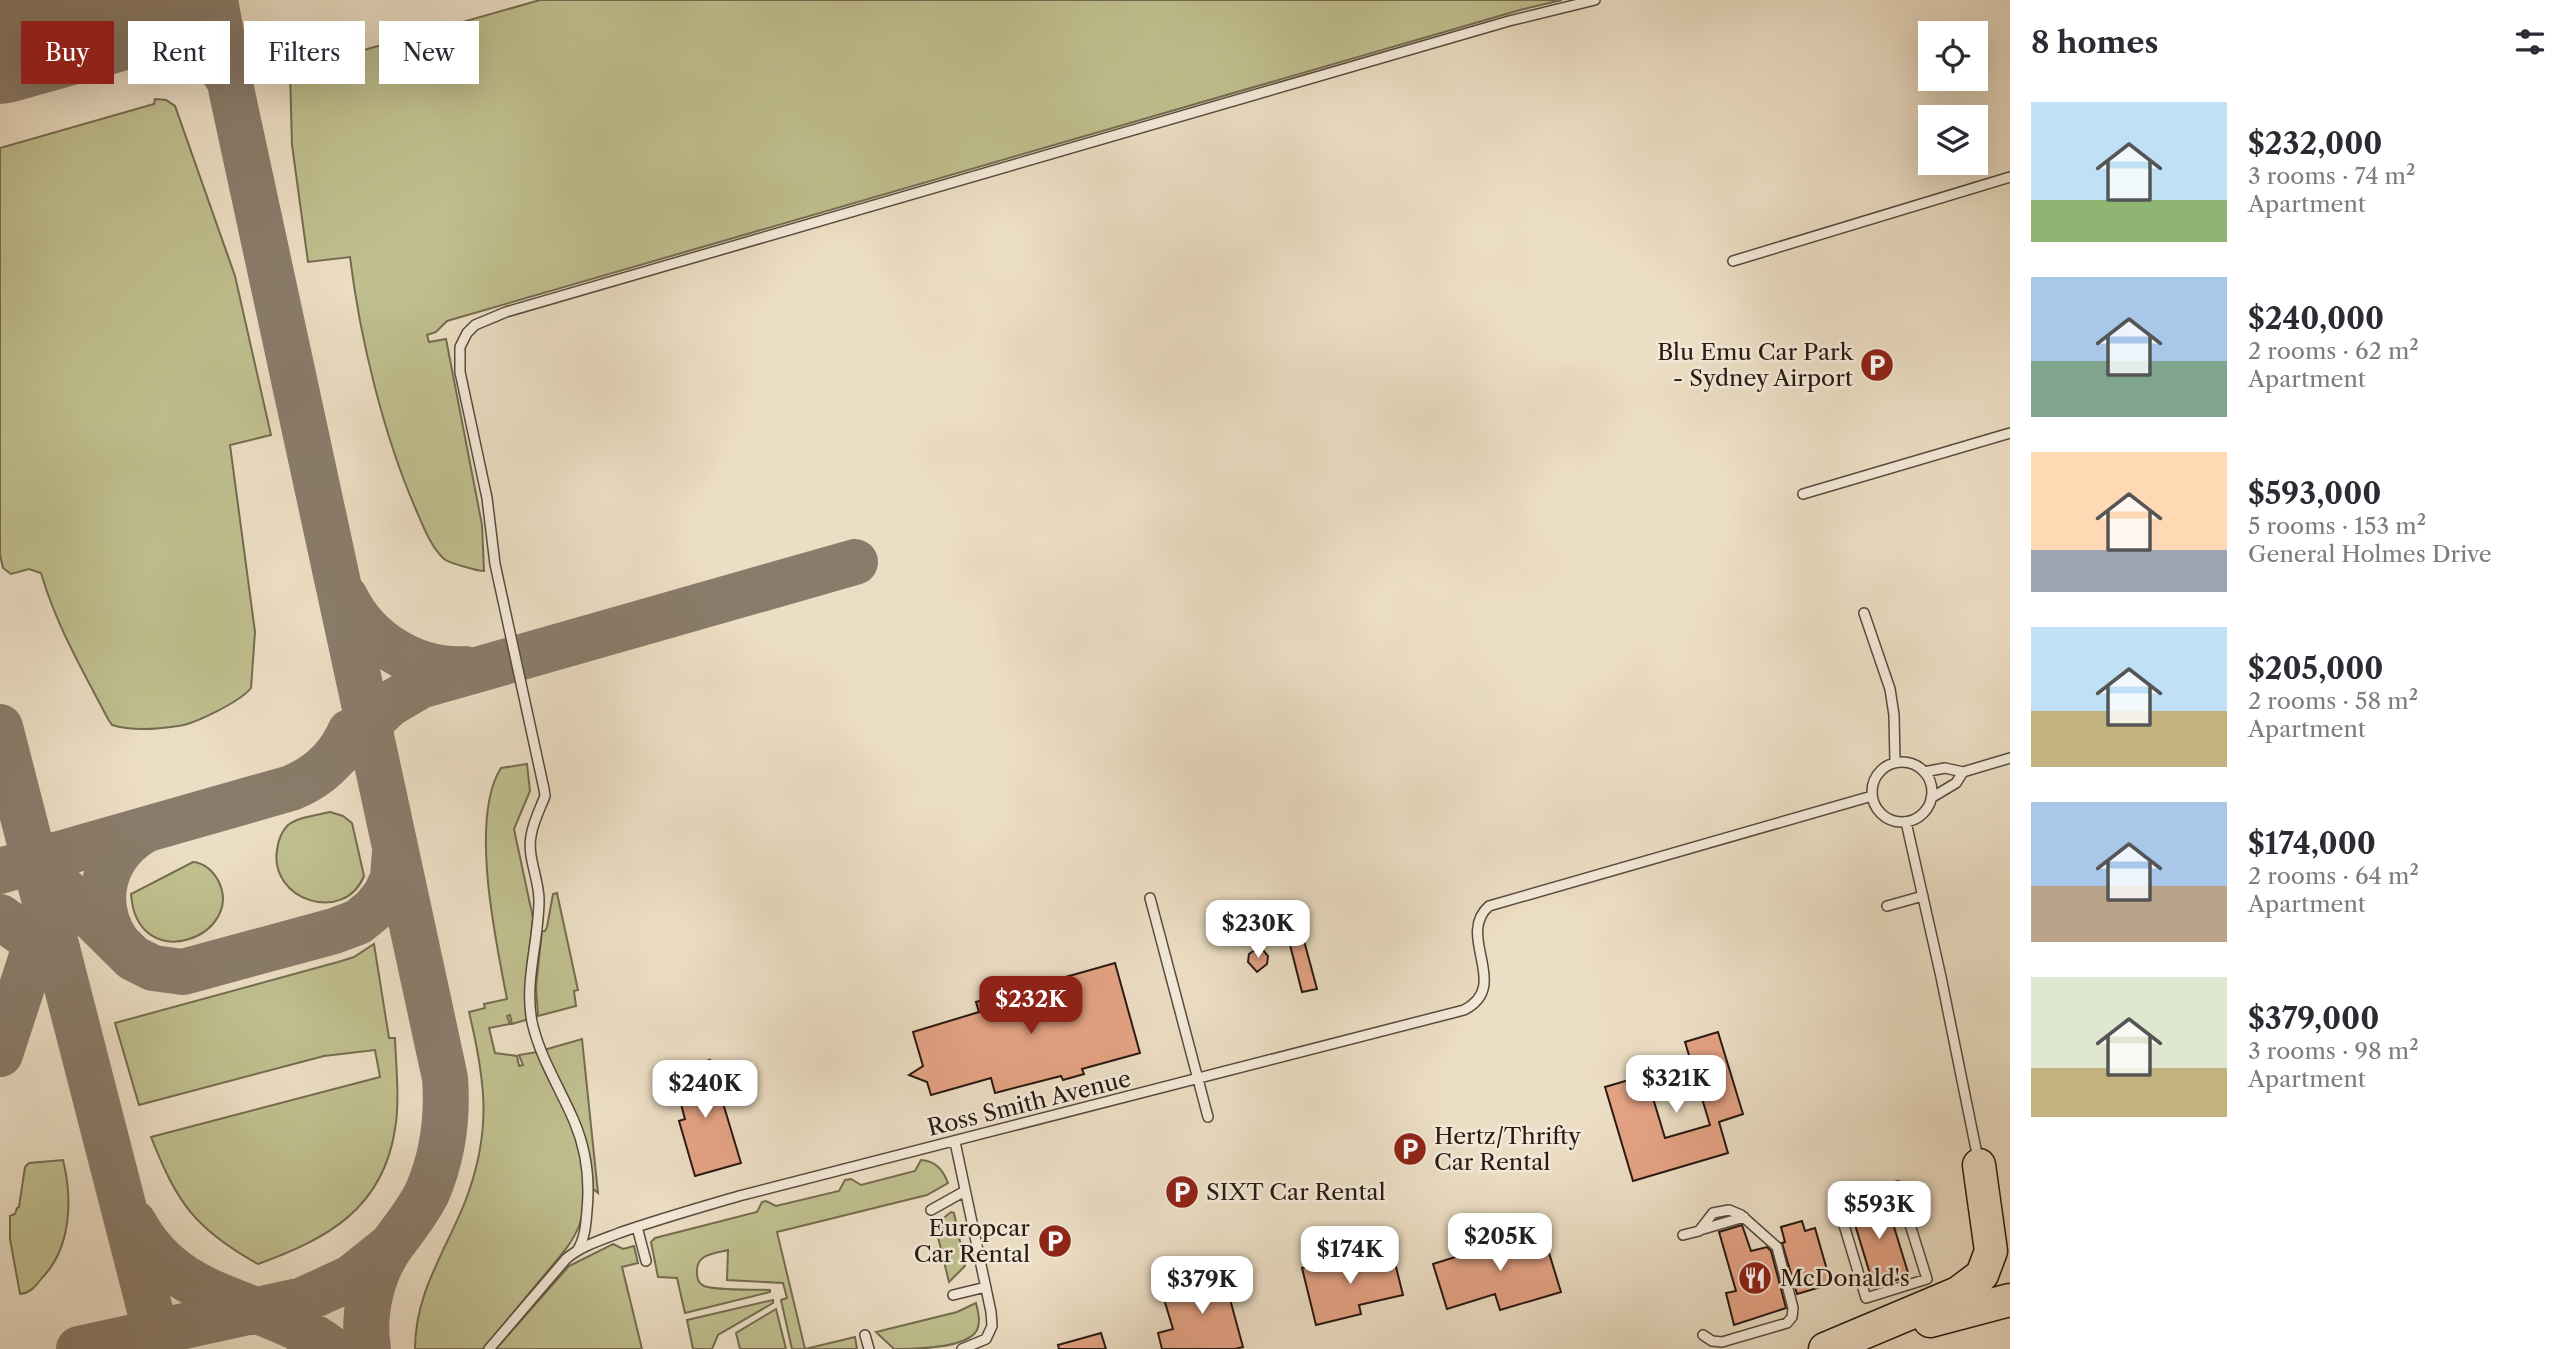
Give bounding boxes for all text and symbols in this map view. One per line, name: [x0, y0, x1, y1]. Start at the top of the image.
chip: Buy: [21, 21, 114, 84]
chip: Rent: [128, 21, 230, 84]
chip: Filters: [244, 21, 365, 84]
chip: New: [379, 21, 479, 84]
map controls: [1918, 21, 1988, 175]
button: locate: [1918, 21, 1988, 91]
icon: filters: [2511, 23, 2549, 61]
text: 8 homes: [2031, 24, 2158, 61]
button: layers: [1918, 105, 1988, 175]
text: $232,000: [2248, 125, 2382, 162]
icon: home: [2087, 130, 2171, 214]
text: 3 rooms · 74 m²: [2248, 162, 2415, 190]
text: Apartment: [2248, 190, 2366, 218]
text: $240,000: [2248, 300, 2384, 337]
icon: home: [2087, 305, 2171, 389]
text: 2 rooms · 62 m²: [2248, 337, 2419, 365]
place label: Blu Emu Car Park - Sydney Airport: [1657, 338, 1855, 392]
parking icon: Blu Emu Car Park - Sydney Airport: [1858, 346, 1896, 384]
text: Apartment: [2248, 365, 2366, 393]
text: $593,000: [2248, 475, 2381, 512]
icon: home: [2087, 480, 2171, 564]
text: 5 rooms · 153 m²: [2248, 512, 2426, 540]
text: General Holmes Drive: [2248, 540, 2492, 568]
text: $205,000: [2248, 650, 2383, 687]
icon: home: [2087, 655, 2171, 739]
text: 2 rooms · 58 m²: [2248, 687, 2418, 715]
text: Apartment: [2248, 715, 2366, 743]
text: $174,000: [2248, 825, 2376, 862]
icon: home: [2087, 830, 2171, 914]
text: 2 rooms · 64 m²: [2248, 862, 2419, 890]
text: Apartment: [2248, 890, 2366, 918]
pin: $230K: [1209, 900, 1307, 960]
text: $230K: [1222, 909, 1294, 937]
pin: $232K: [982, 976, 1080, 1036]
text: $232K: [995, 985, 1067, 1013]
text: $379,000: [2248, 1000, 2379, 1037]
icon: home: [2087, 1005, 2171, 1089]
text: 3 rooms · 98 m²: [2248, 1037, 2419, 1065]
pin: $321K: [1627, 1056, 1725, 1115]
pin: $240K: [656, 1060, 754, 1120]
street label: Ross Smith Avenue: [924, 1064, 1134, 1142]
text: $321K: [1642, 1064, 1710, 1092]
text: Apartment: [2248, 1065, 2366, 1093]
text: $240K: [668, 1069, 742, 1097]
place label: Hertz/Thrifty Car Rental: [1434, 1122, 1581, 1176]
parking icon: Hertz/Thrifty Car Rental: [1391, 1130, 1429, 1168]
parking icon: SIXT Car Rental: [1163, 1173, 1201, 1211]
place label: SIXT Car Rental: [1206, 1178, 1386, 1206]
pin: $593K: [1830, 1182, 1928, 1241]
text: $593K: [1844, 1190, 1914, 1218]
place label: Europcar Car Rental: [914, 1214, 1030, 1268]
pin: $205K: [1451, 1214, 1549, 1273]
parking icon: Europcar Car Rental: [1036, 1222, 1074, 1260]
text: $205K: [1464, 1222, 1536, 1250]
pin: $174K: [1301, 1226, 1399, 1286]
text: $174K: [1317, 1235, 1383, 1263]
pin: $379K: [1153, 1256, 1251, 1316]
restaurant icon: McDonald's: [1736, 1259, 1774, 1297]
place label: McDonald's: [1780, 1264, 1910, 1292]
text: $379K: [1167, 1265, 1237, 1293]

